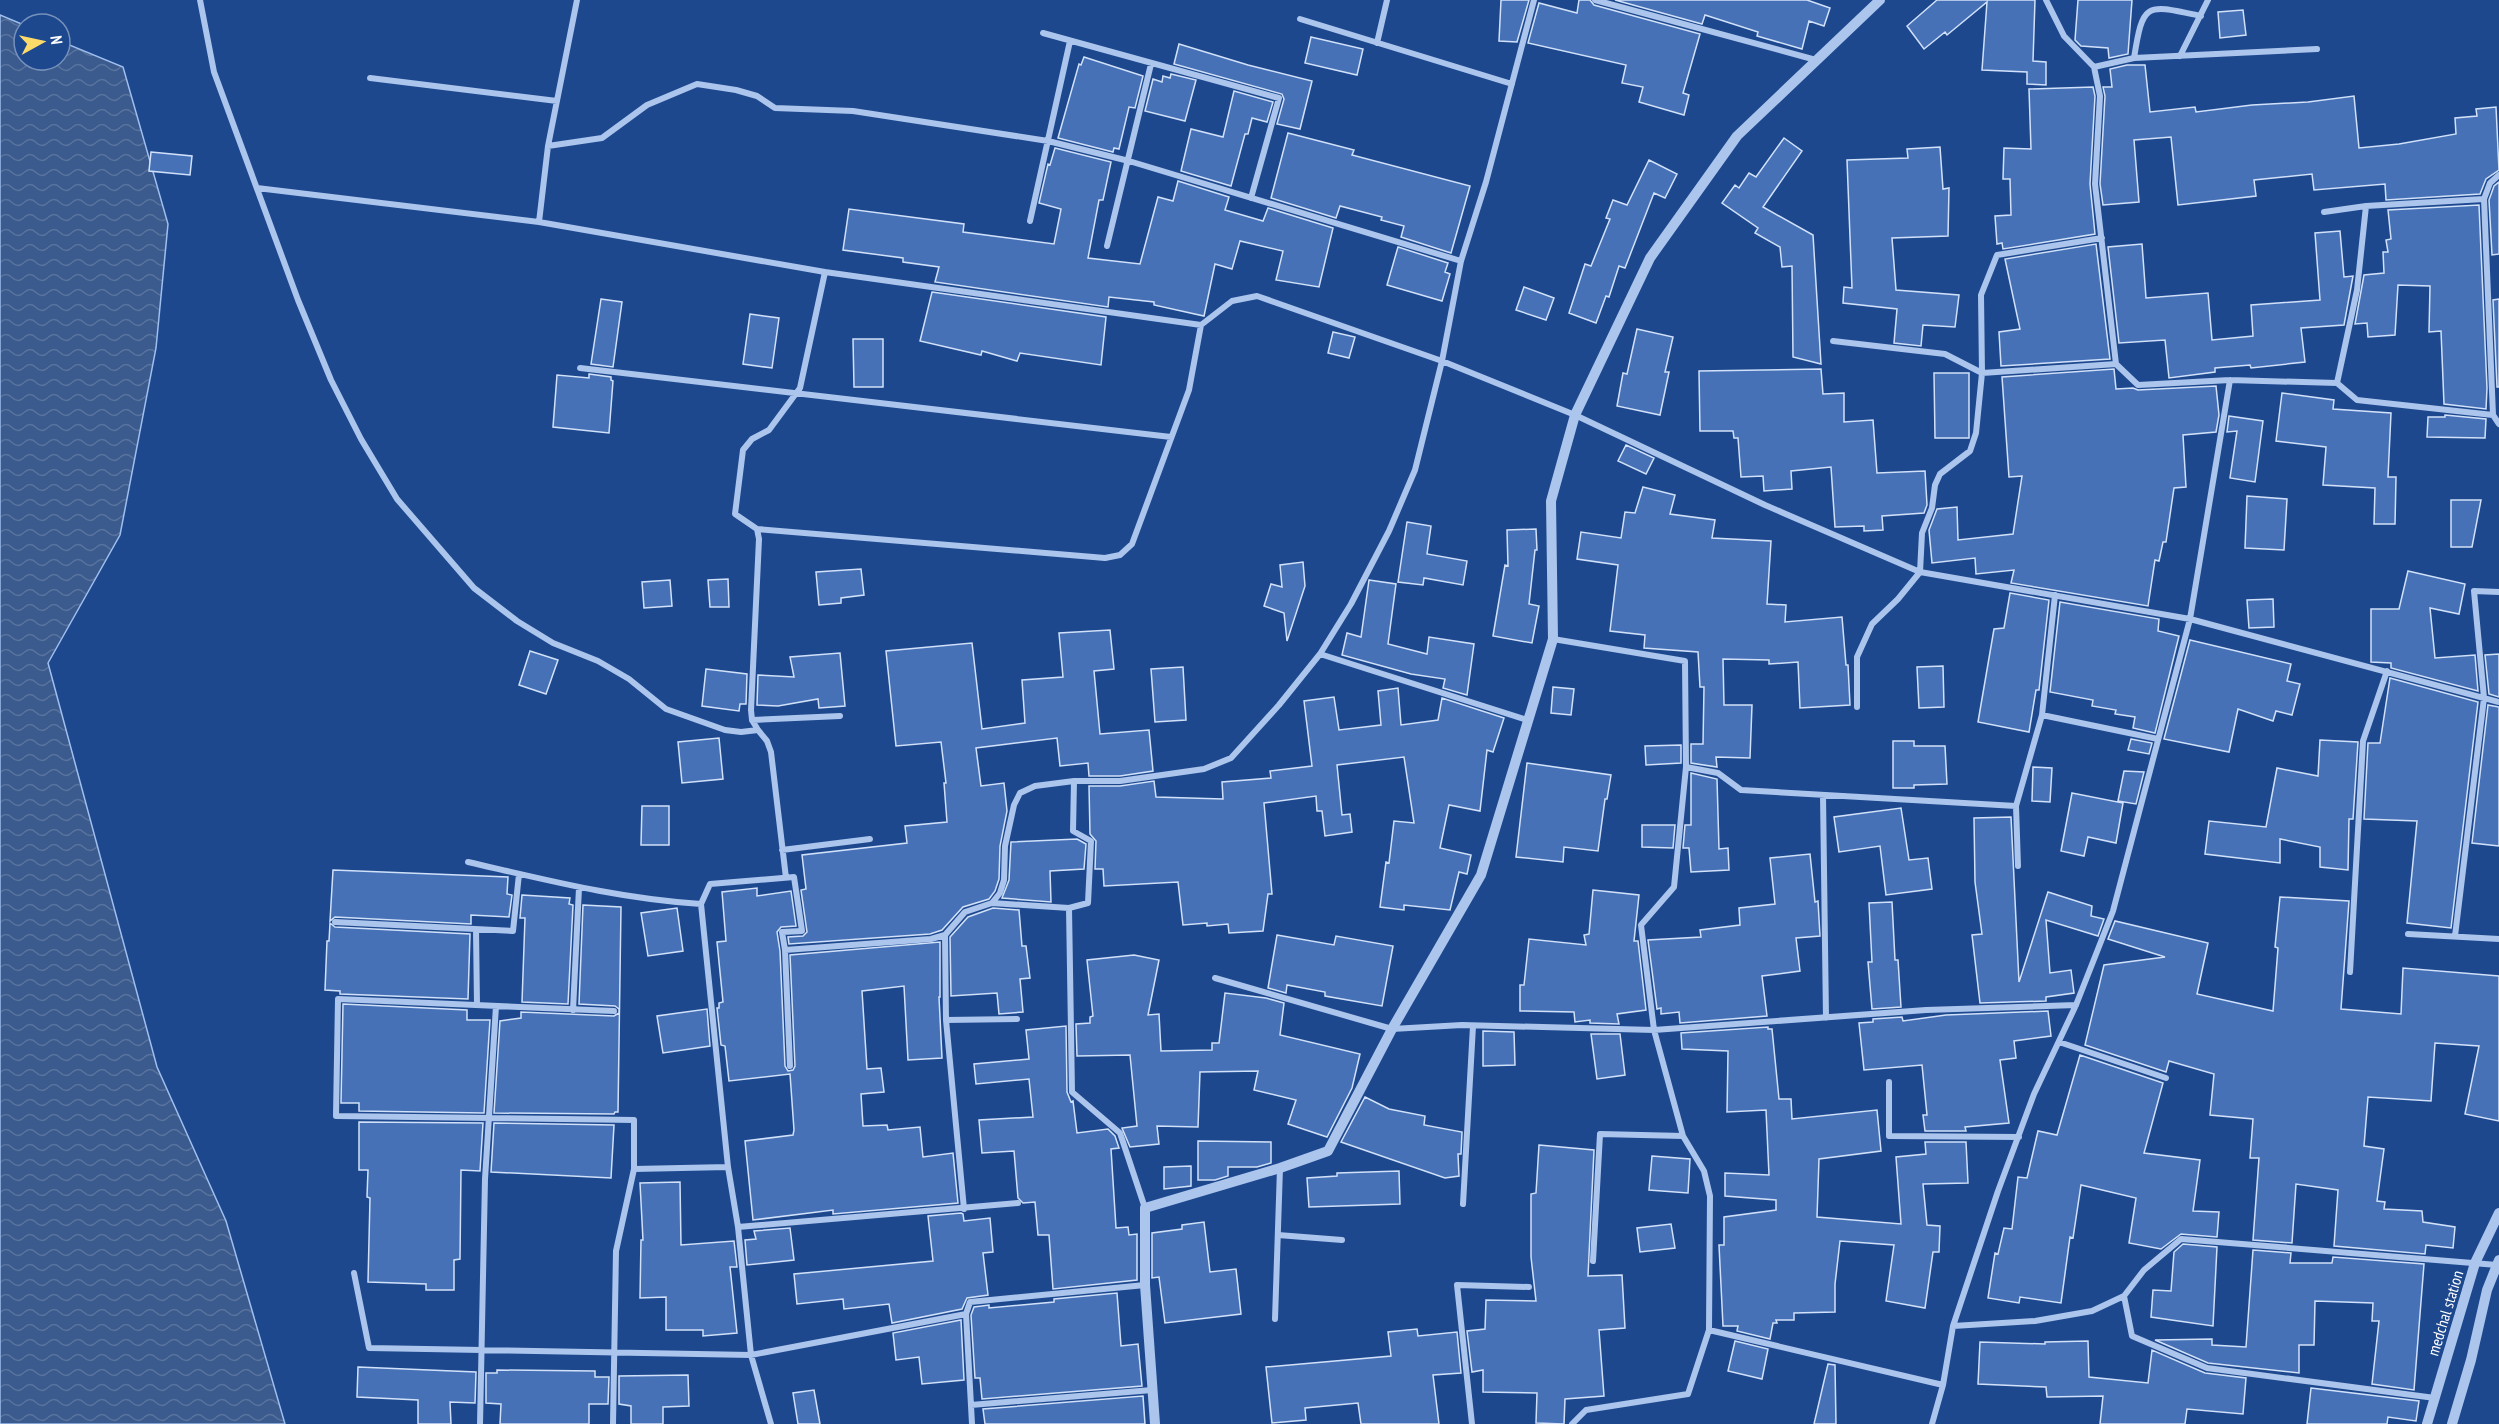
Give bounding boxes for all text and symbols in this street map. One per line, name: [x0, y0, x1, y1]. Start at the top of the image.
north arrow: [12, 12, 72, 72]
text: N: [46, 34, 67, 46]
street label: medchal station: [2423, 1268, 2467, 1358]

